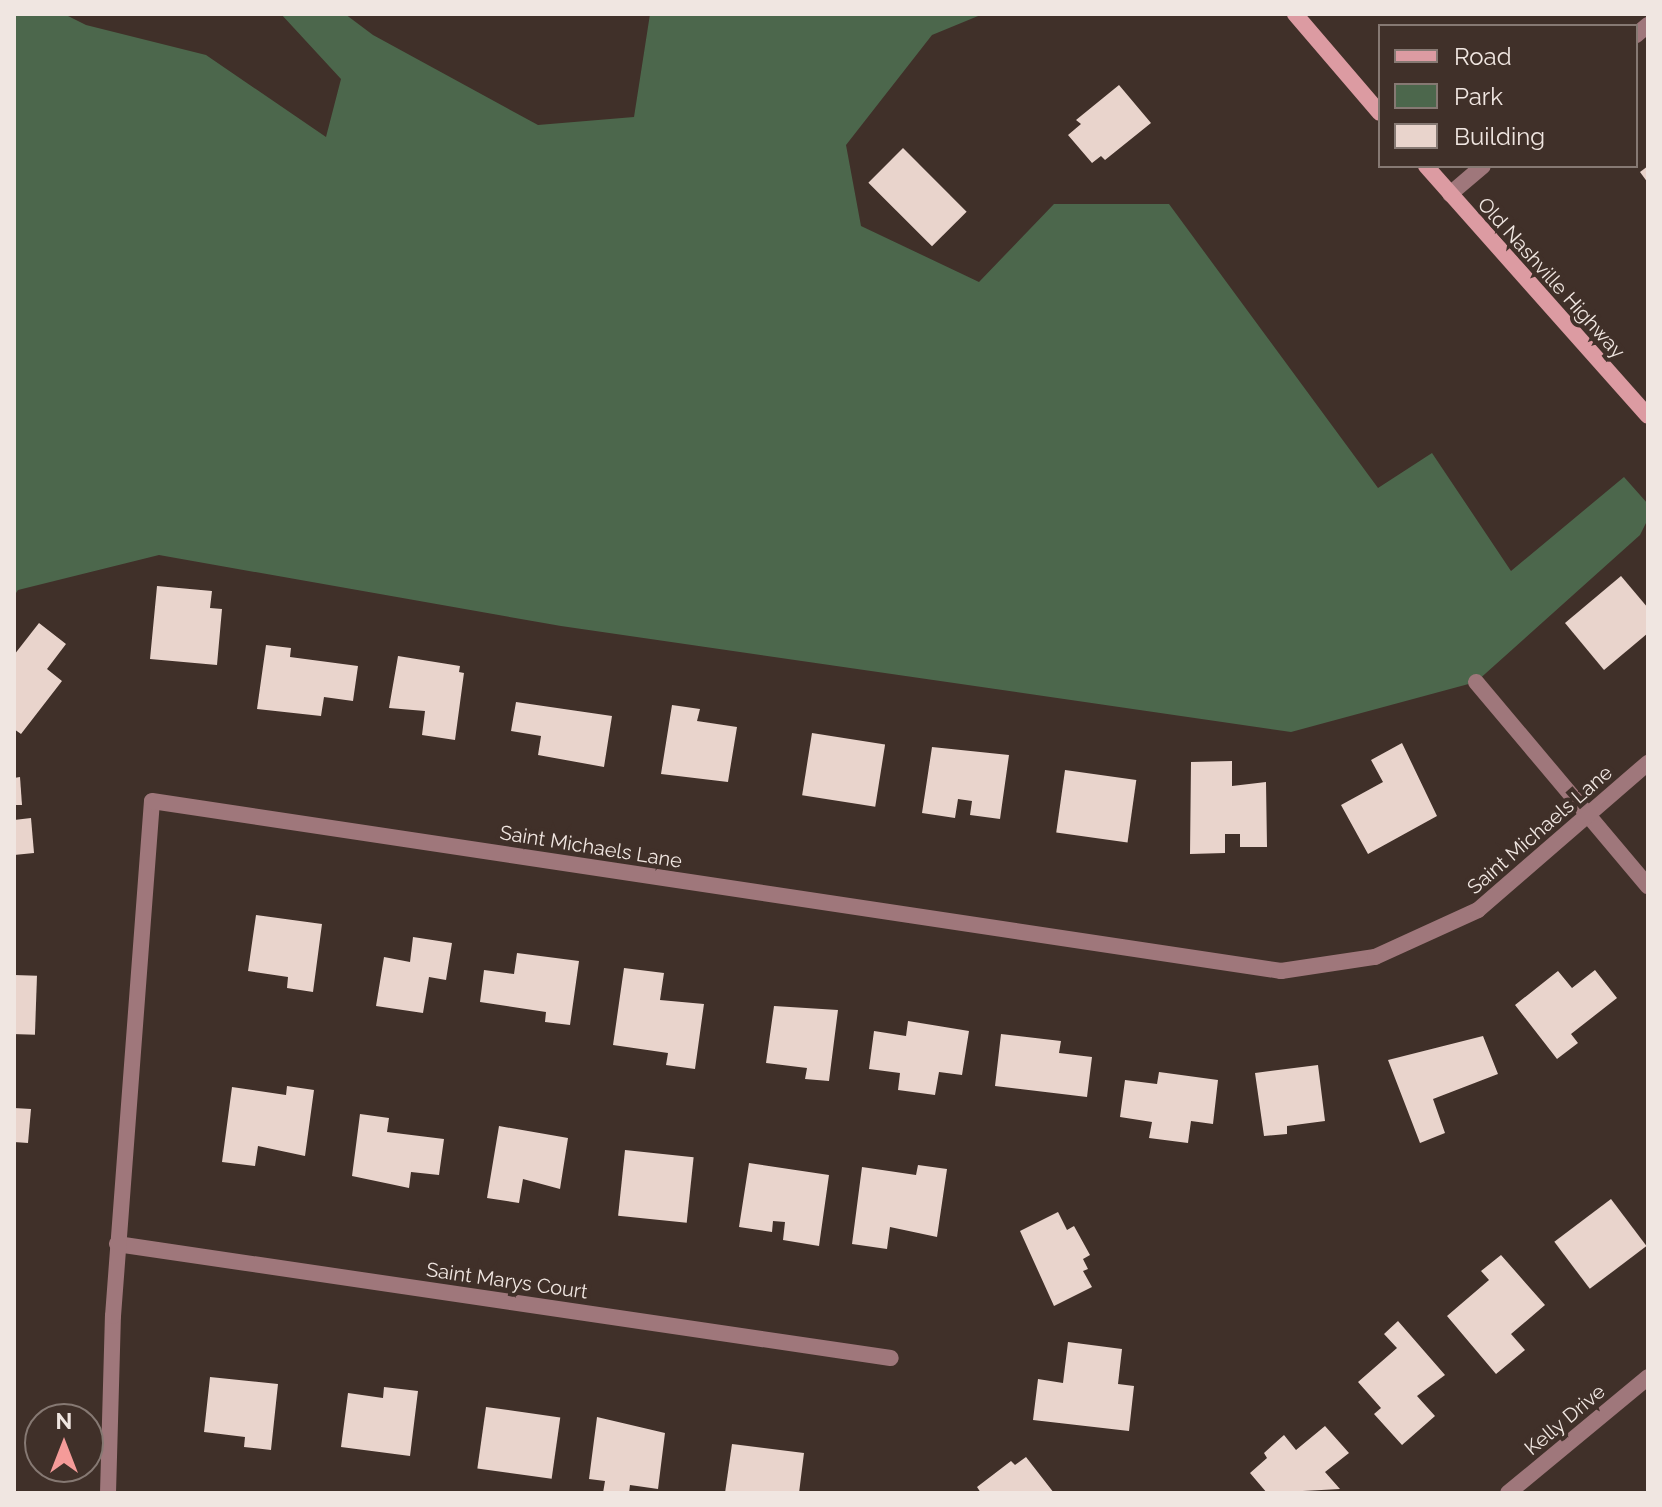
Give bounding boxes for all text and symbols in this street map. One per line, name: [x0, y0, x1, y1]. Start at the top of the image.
legend: [1378, 24, 1638, 168]
text: Road: [1454, 42, 1512, 71]
text: Park: [1454, 82, 1503, 111]
text: Building: [1454, 122, 1545, 151]
street label: Old Nashville Highway: [1472, 193, 1630, 363]
street label: Saint Michaels Lane: [1463, 761, 1617, 899]
street label: Saint Michaels Lane: [498, 821, 684, 873]
street label: Saint Marys Court: [425, 1258, 589, 1304]
street label: Kelly Drive: [1520, 1379, 1610, 1461]
north arrow: [24, 1403, 104, 1483]
text: N: [56, 1408, 72, 1434]

